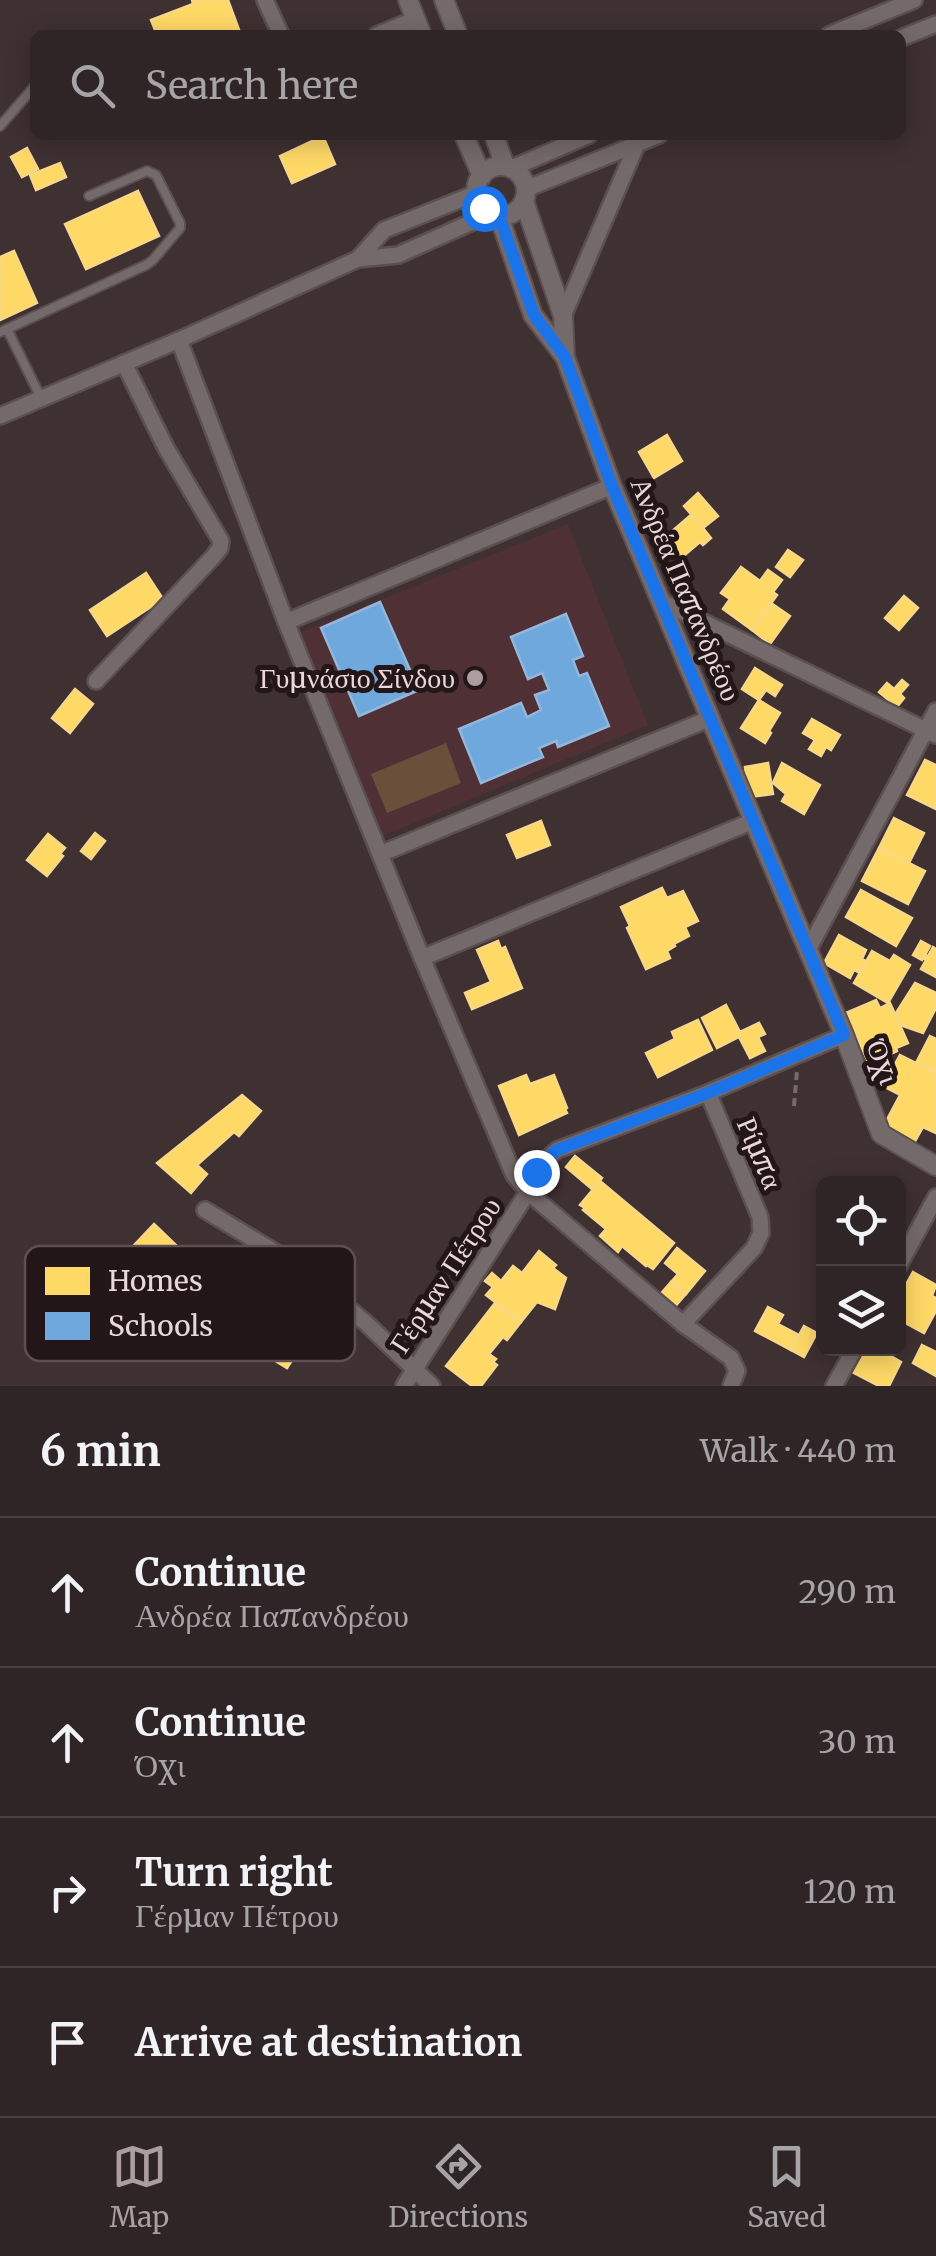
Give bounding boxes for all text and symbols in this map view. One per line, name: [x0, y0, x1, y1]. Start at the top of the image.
search box: [30, 30, 906, 140]
icon: search: [65, 58, 120, 113]
text: Search here: [145, 62, 358, 109]
route start: [462, 186, 508, 232]
street label: Ανδρέα Παπανδρέου: [623, 472, 749, 706]
place label: Γυμνάσιο Σίνδου: [259, 660, 455, 696]
marker: Γυμνάσιο Σίνδου: [464, 667, 486, 689]
street label: Όχι: [858, 1034, 908, 1089]
street label: Ρίμπα: [729, 1112, 791, 1195]
route end: [514, 1150, 560, 1196]
map controls: [816, 1176, 906, 1356]
button: locate: [816, 1176, 906, 1266]
street label: Γέρμαν Πέτρου: [381, 1190, 509, 1360]
legend: [25, 1246, 355, 1361]
text: Homes: [108, 1263, 203, 1299]
button: layers: [816, 1266, 906, 1356]
text: Schools: [108, 1308, 213, 1344]
text: 6 min: [40, 1425, 161, 1477]
text: Walk · 440 m: [700, 1431, 896, 1471]
text: Continue: [135, 1549, 306, 1596]
icon: ahead: [40, 1565, 95, 1620]
text: 290 m: [798, 1572, 896, 1612]
text: Ανδρέα Παπανδρέου: [135, 1596, 409, 1636]
text: Continue: [135, 1699, 306, 1746]
icon: ahead: [40, 1715, 95, 1770]
text: 30 m: [818, 1722, 896, 1762]
text: Όχι: [135, 1746, 186, 1786]
text: Turn right: [135, 1849, 333, 1896]
icon: right: [40, 1865, 95, 1920]
text: 120 m: [804, 1872, 896, 1912]
text: Γέρμαν Πέτρου: [135, 1896, 339, 1936]
icon: arrive: [40, 2015, 95, 2070]
text: Arrive at destination: [135, 2019, 522, 2066]
tab: Map: [109, 2139, 169, 2235]
tab: Directions: [388, 2139, 528, 2235]
tab: Saved: [747, 2139, 826, 2235]

